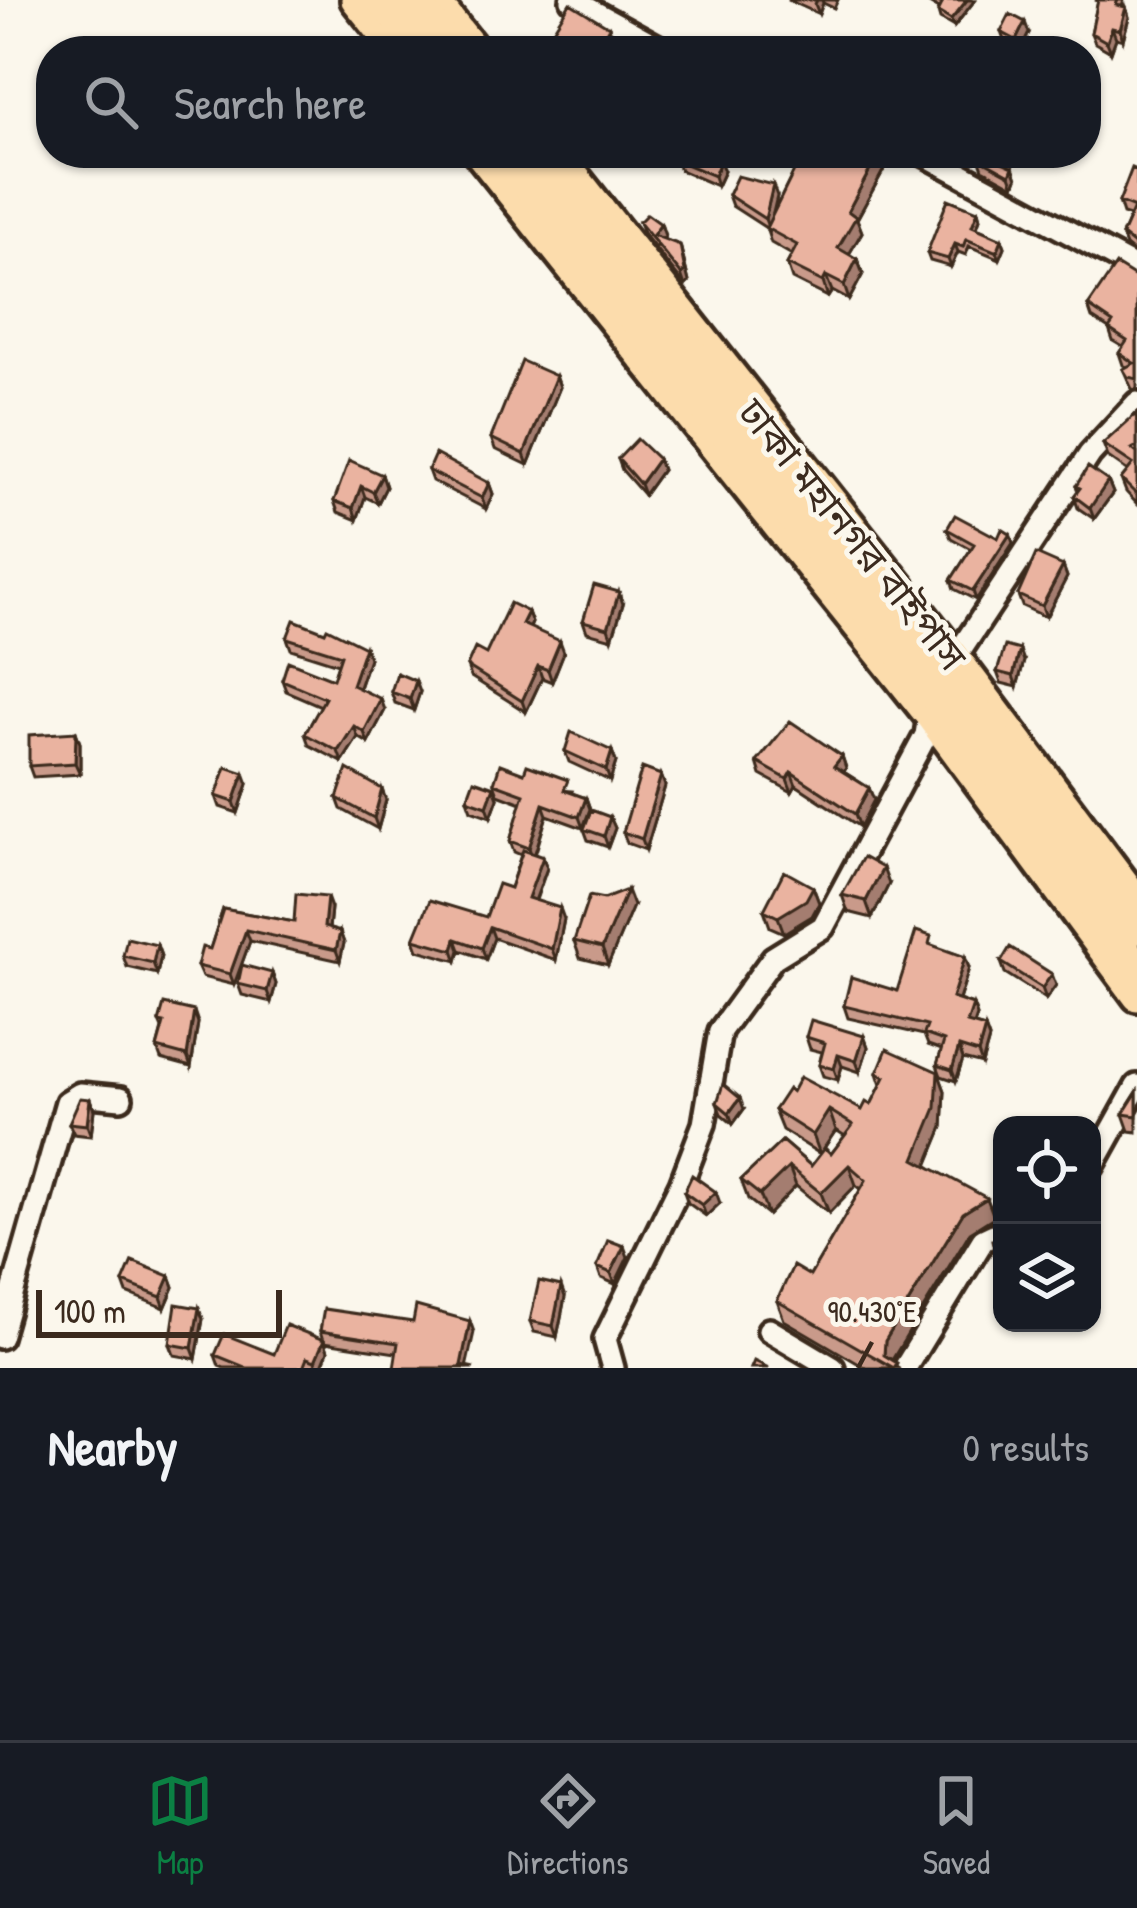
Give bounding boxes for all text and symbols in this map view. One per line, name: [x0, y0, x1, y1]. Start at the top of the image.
search box: [36, 36, 1101, 168]
icon: search: [78, 69, 144, 135]
text: Search here: [174, 72, 366, 133]
street label: ঢাকা মহানগর বাইপাস: [726, 386, 980, 682]
map controls: [993, 1116, 1101, 1332]
button: locate: [993, 1116, 1101, 1224]
button: layers: [993, 1224, 1101, 1332]
scale bar: [36, 1284, 282, 1337]
text: 100 m: [54, 1289, 126, 1333]
text: 90.430°E: [827, 1291, 917, 1331]
text: Nearby: [48, 1412, 178, 1481]
text: 0 results: [963, 1420, 1089, 1473]
tab: Map: [147, 1768, 213, 1884]
tab: Directions: [507, 1768, 629, 1884]
tab: Saved: [923, 1768, 990, 1884]

